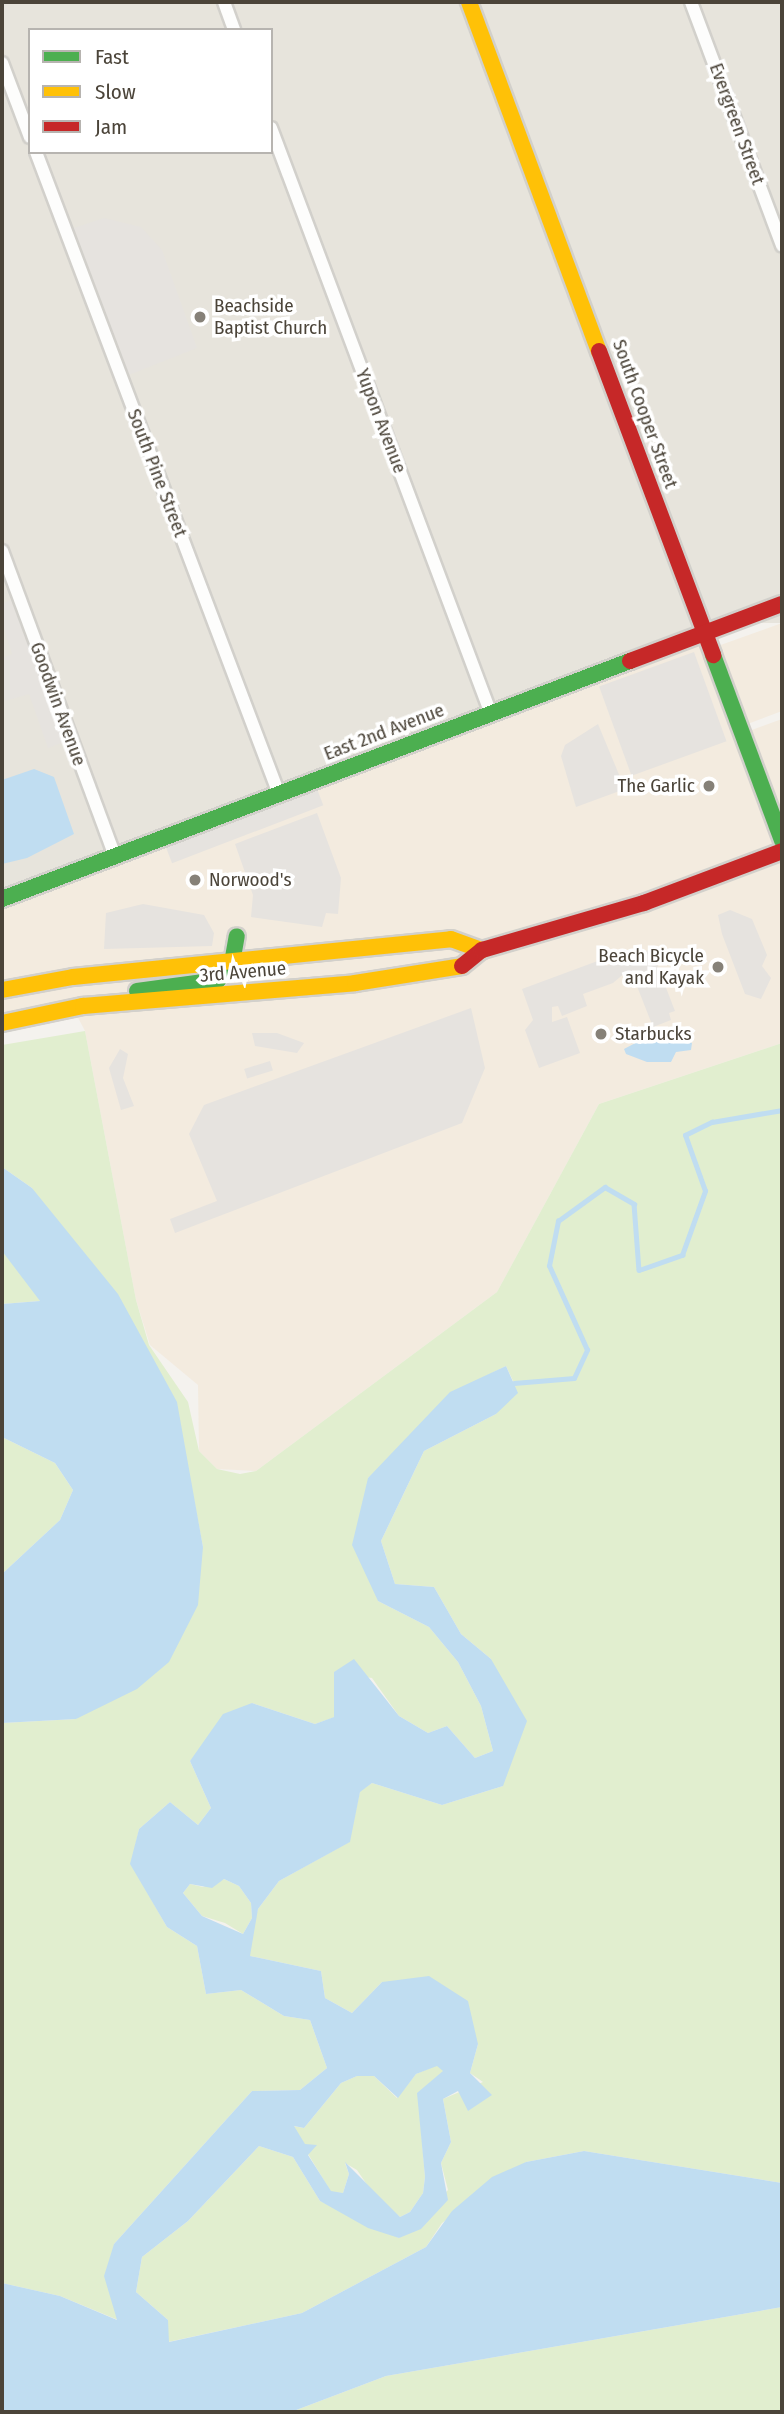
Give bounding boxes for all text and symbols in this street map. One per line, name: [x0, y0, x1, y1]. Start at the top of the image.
legend: [28, 28, 273, 154]
text: Fast: [95, 44, 129, 70]
street label: Evergreen Street: [704, 60, 770, 188]
text: Slow: [95, 79, 136, 105]
text: Jam: [95, 114, 127, 140]
place label: Beachside Baptist Church: [214, 295, 327, 339]
marker: Beachside Baptist Church: [192, 309, 208, 325]
street label: South Cooper Street: [608, 337, 682, 491]
street label: Yupon Avenue: [351, 366, 411, 476]
street label: South Pine Street: [122, 406, 192, 540]
street label: Goodwin Avenue: [25, 639, 91, 769]
street label: East 2nd Avenue: [321, 699, 447, 765]
place label: The Garlic: [618, 775, 695, 797]
marker: The Garlic: [701, 778, 717, 794]
place label: Norwood's: [209, 869, 292, 891]
marker: Norwood's: [187, 872, 203, 888]
place label: Beach Bicycle and Kayak: [598, 945, 704, 989]
street label: 3rd Avenue: [199, 957, 287, 987]
marker: Beach Bicycle and Kayak: [710, 959, 726, 975]
place label: Starbucks: [615, 1023, 691, 1045]
marker: Starbucks: [593, 1026, 609, 1042]

